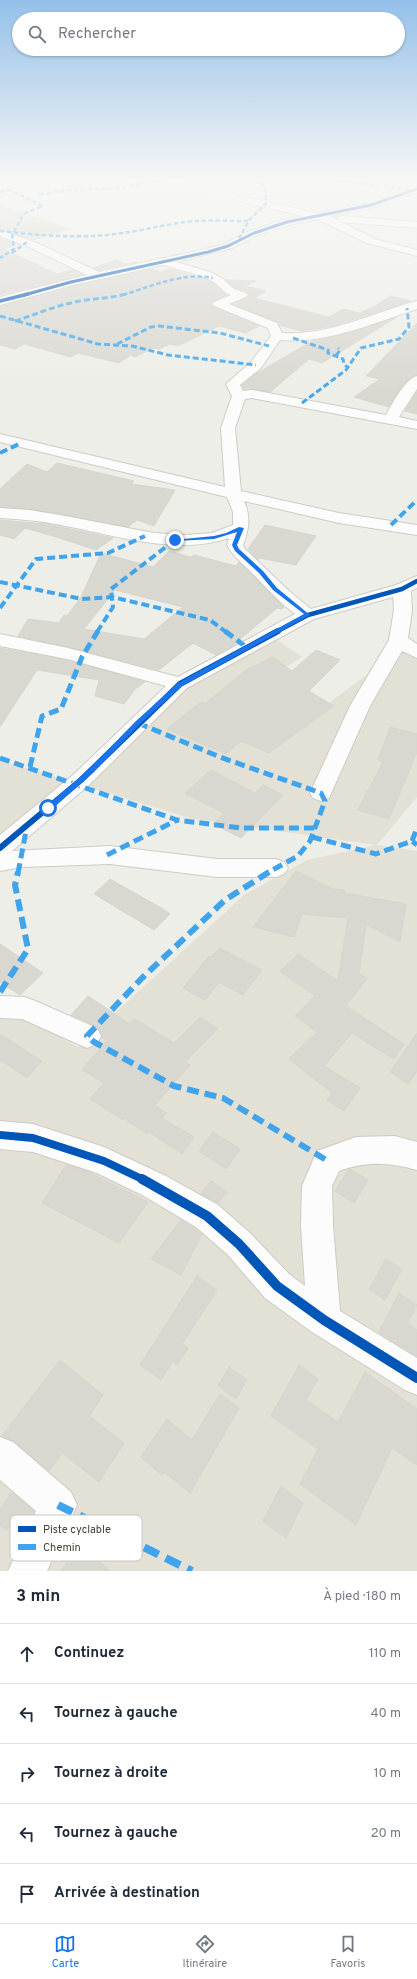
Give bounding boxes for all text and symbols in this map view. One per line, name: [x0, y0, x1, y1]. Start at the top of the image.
search box: [12, 12, 405, 56]
icon: search: [26, 23, 48, 45]
text: Rechercher: [58, 25, 136, 44]
route end: [166, 531, 184, 549]
route start: [39, 799, 57, 817]
legend: [10, 1515, 142, 1561]
text: Piste cyclable: [43, 1523, 111, 1537]
text: Chemin: [43, 1541, 81, 1555]
text: 3 min: [16, 1586, 60, 1608]
text: À pied · 180 m: [323, 1589, 401, 1605]
icon: ahead: [16, 1643, 38, 1665]
text: Continuez: [54, 1644, 124, 1663]
text: 110 m: [369, 1646, 401, 1662]
icon: left: [16, 1703, 38, 1725]
text: Tournez à gauche: [54, 1704, 178, 1723]
text: 40 m: [371, 1706, 401, 1722]
icon: right: [16, 1763, 38, 1785]
text: Tournez à droite: [54, 1764, 168, 1783]
text: 10 m: [374, 1766, 401, 1782]
icon: left: [16, 1823, 38, 1845]
text: Tournez à gauche: [54, 1824, 178, 1843]
text: 20 m: [371, 1826, 401, 1842]
icon: arrive: [16, 1883, 38, 1905]
text: Arrivée à destination: [54, 1884, 200, 1903]
tab: Carte: [52, 1933, 79, 1971]
tab: Itinéraire: [182, 1933, 227, 1971]
tab: Favoris: [330, 1933, 365, 1971]

